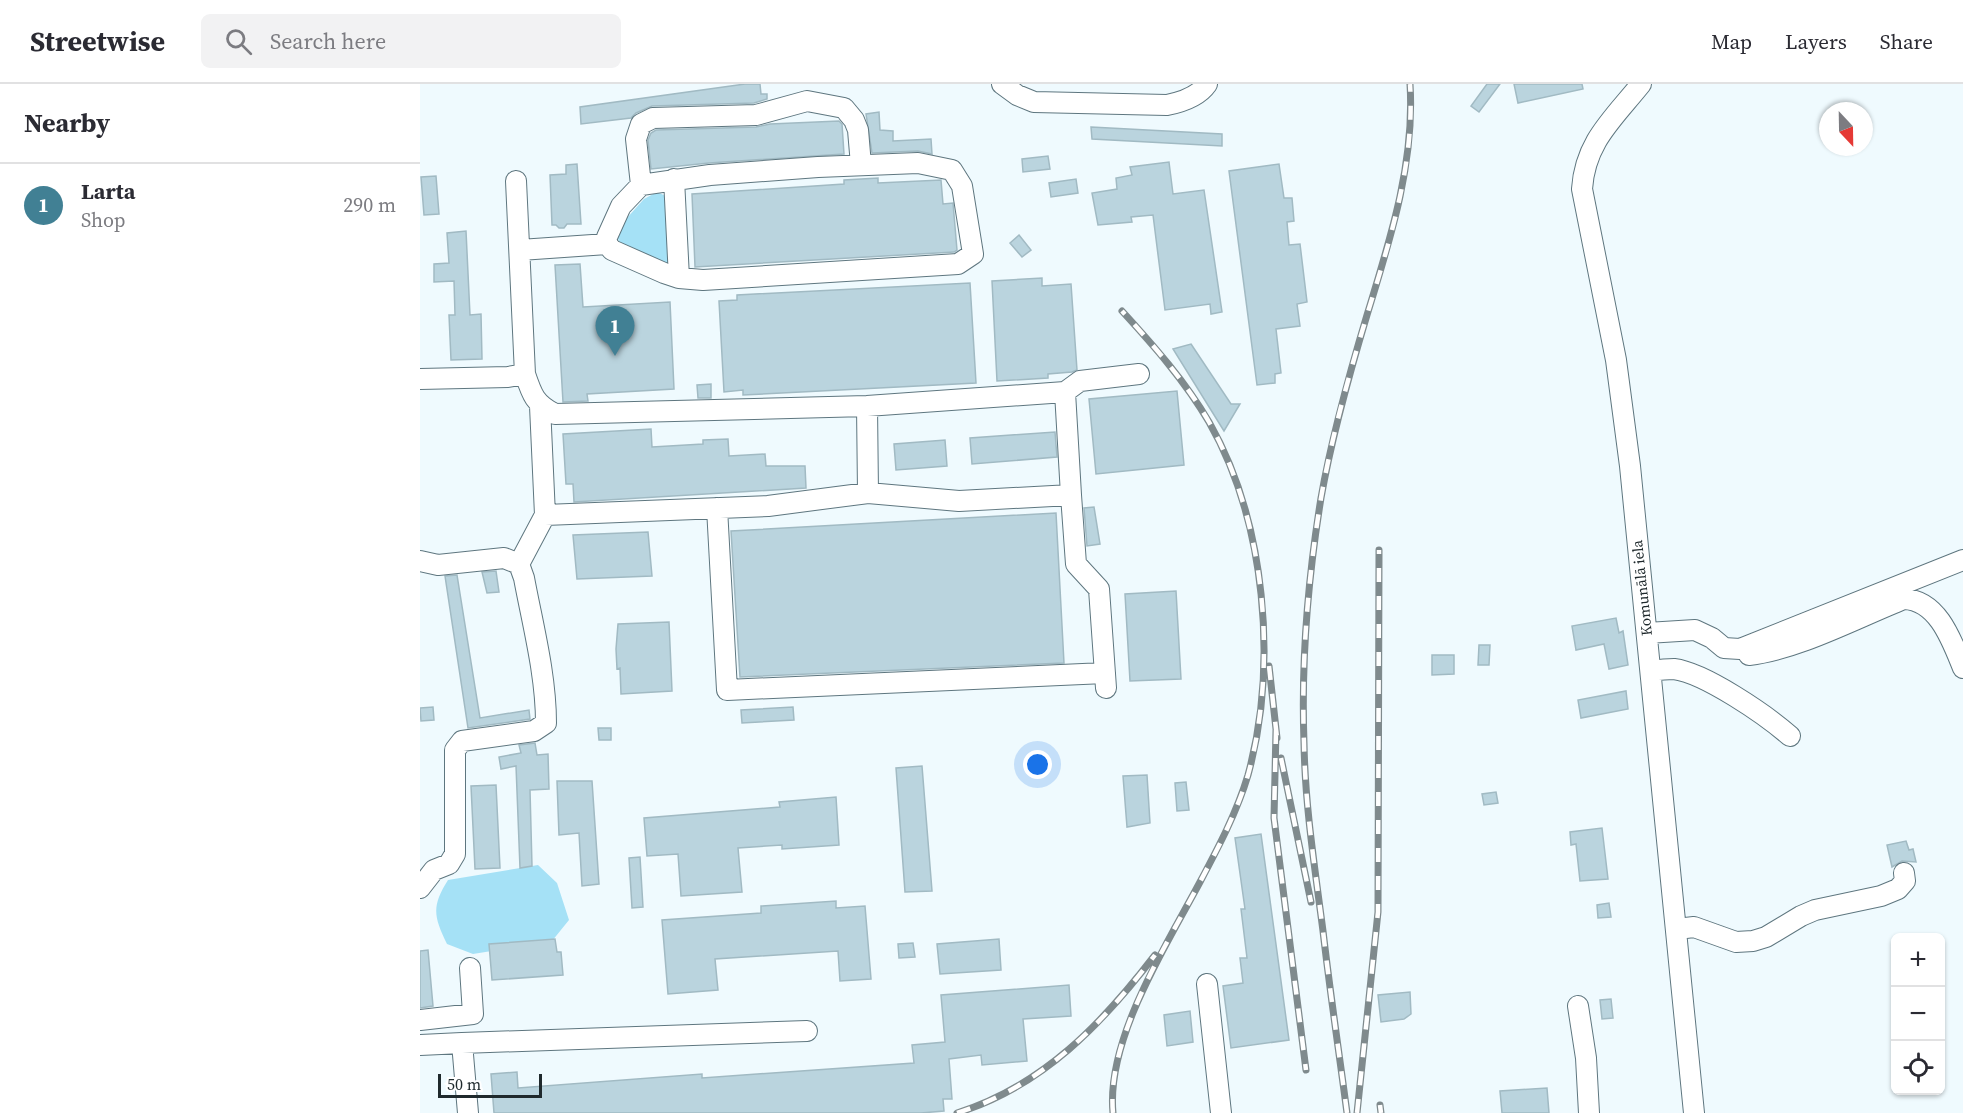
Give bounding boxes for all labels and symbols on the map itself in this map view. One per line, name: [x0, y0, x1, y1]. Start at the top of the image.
north arrow: [1819, 102, 1873, 156]
pin: 1: [596, 306, 634, 356]
street label: Komunālā iela: [1626, 539, 1657, 637]
your location: [1023, 750, 1052, 779]
scale bar: [438, 1071, 542, 1098]

